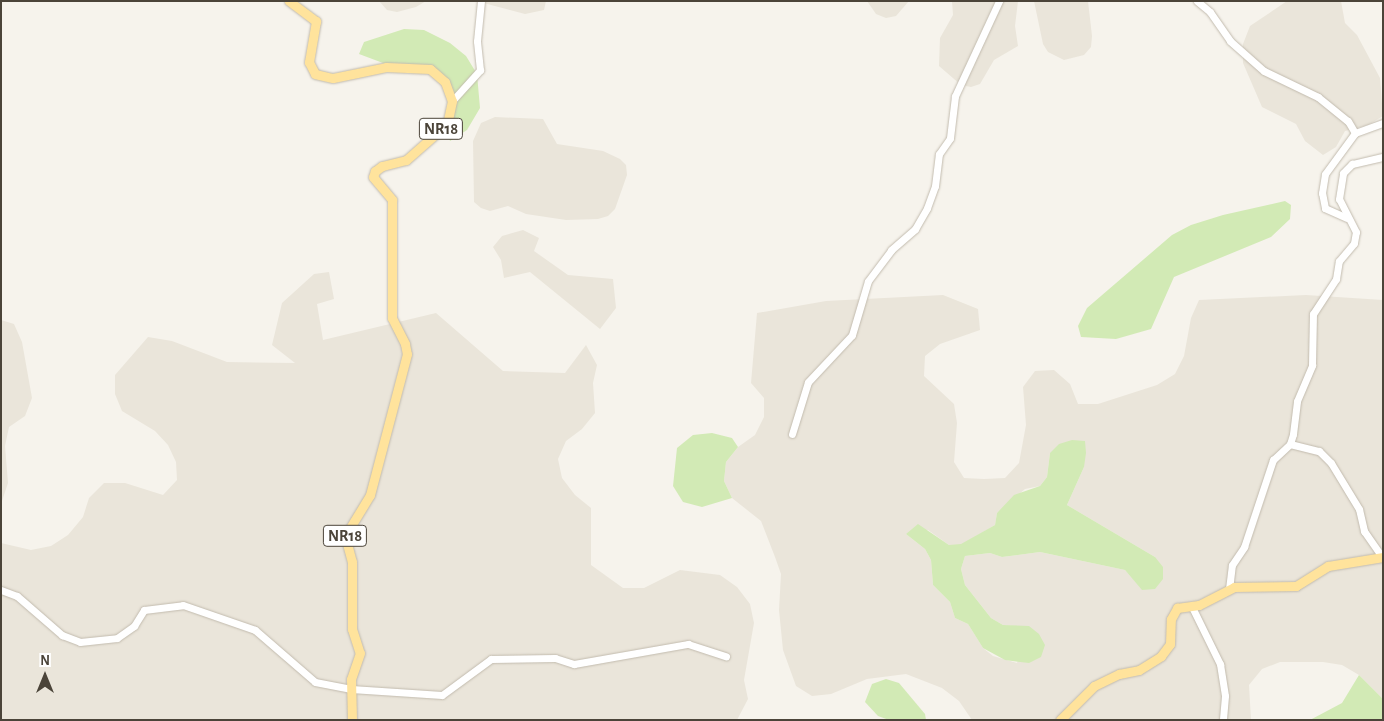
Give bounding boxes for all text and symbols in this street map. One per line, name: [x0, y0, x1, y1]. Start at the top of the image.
road number: NR18: [418, 116, 464, 142]
road number: NR18: [322, 522, 368, 550]
north arrow: [20, 651, 70, 701]
text: N: [40, 654, 50, 668]

